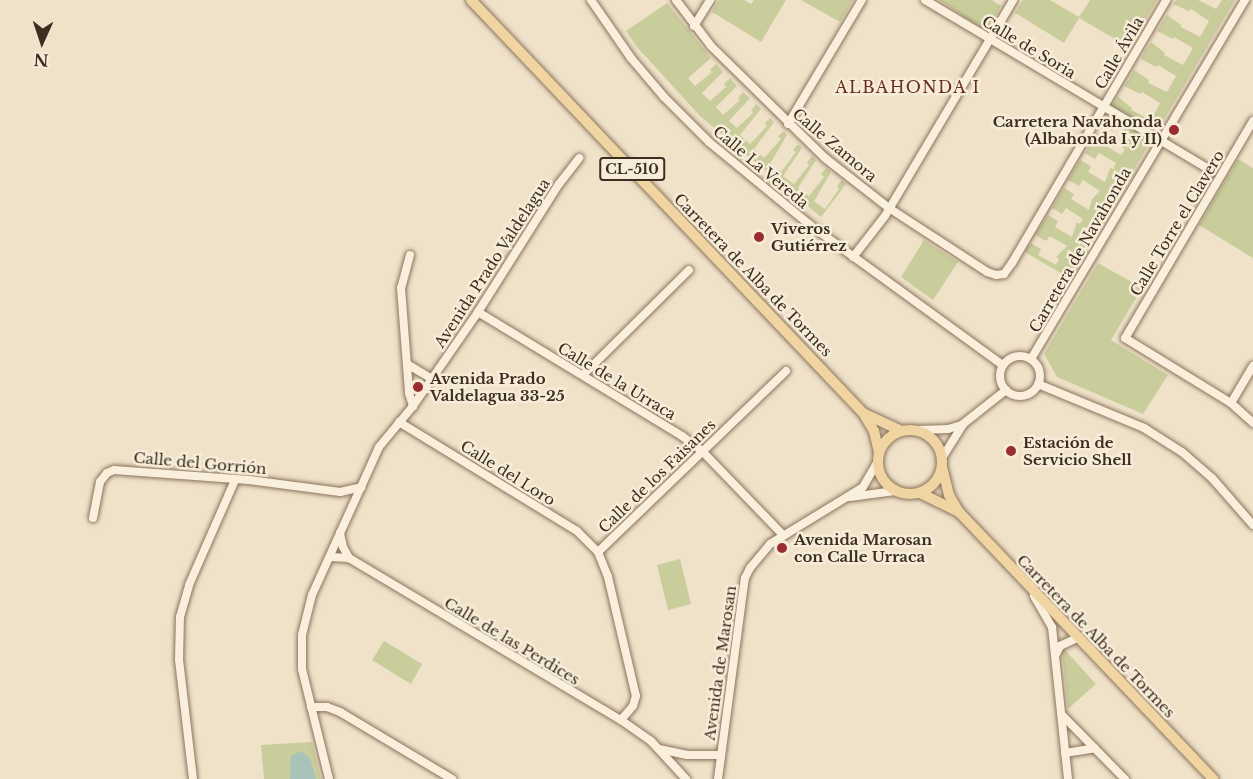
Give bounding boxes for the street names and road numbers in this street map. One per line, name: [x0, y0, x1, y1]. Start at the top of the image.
street label: Calle de Soria: [979, 12, 1079, 82]
street label: Calle Ávila: [1091, 13, 1147, 93]
street label: Calle Zamora: [789, 105, 881, 185]
street label: Calle La Vereda: [709, 122, 813, 212]
street label: Calle Torre el Clavero: [1126, 147, 1228, 299]
road number: CL-510: [599, 158, 665, 180]
street label: Carretera de Navahonda: [1025, 164, 1135, 336]
street label: Avenida Prado Valdelagua: [430, 175, 554, 351]
street label: Carretera de Alba de Tormes: [670, 189, 836, 361]
street label: Calle de la Urraca: [555, 339, 679, 423]
street label: Calle de los Faisanes: [595, 415, 719, 537]
street label: Calle del Loro: [457, 437, 559, 509]
street label: Calle del Gorrión: [133, 448, 267, 478]
street label: Carretera de Alba de Tormes: [1013, 550, 1179, 722]
street label: Avenida de Marosan: [700, 584, 740, 742]
street label: Calle de las Perdices: [441, 594, 583, 688]

